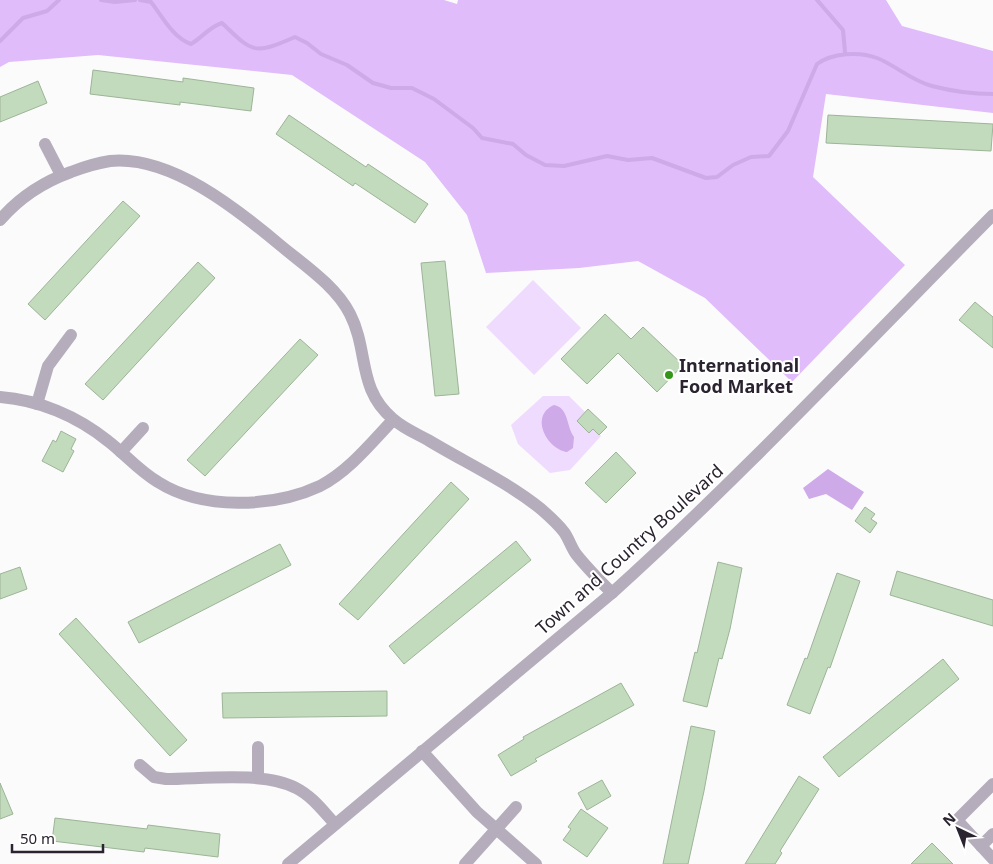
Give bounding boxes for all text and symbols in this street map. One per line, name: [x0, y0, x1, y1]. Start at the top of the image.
place label: International Food Market: [679, 353, 799, 398]
marker: International Food Market: [663, 369, 675, 381]
street label: Town and Country Boulevard: [530, 458, 728, 640]
north arrow: [933, 804, 983, 854]
text: N: [938, 808, 959, 830]
scale bar: [12, 822, 104, 854]
text: 50 m: [20, 828, 55, 848]

